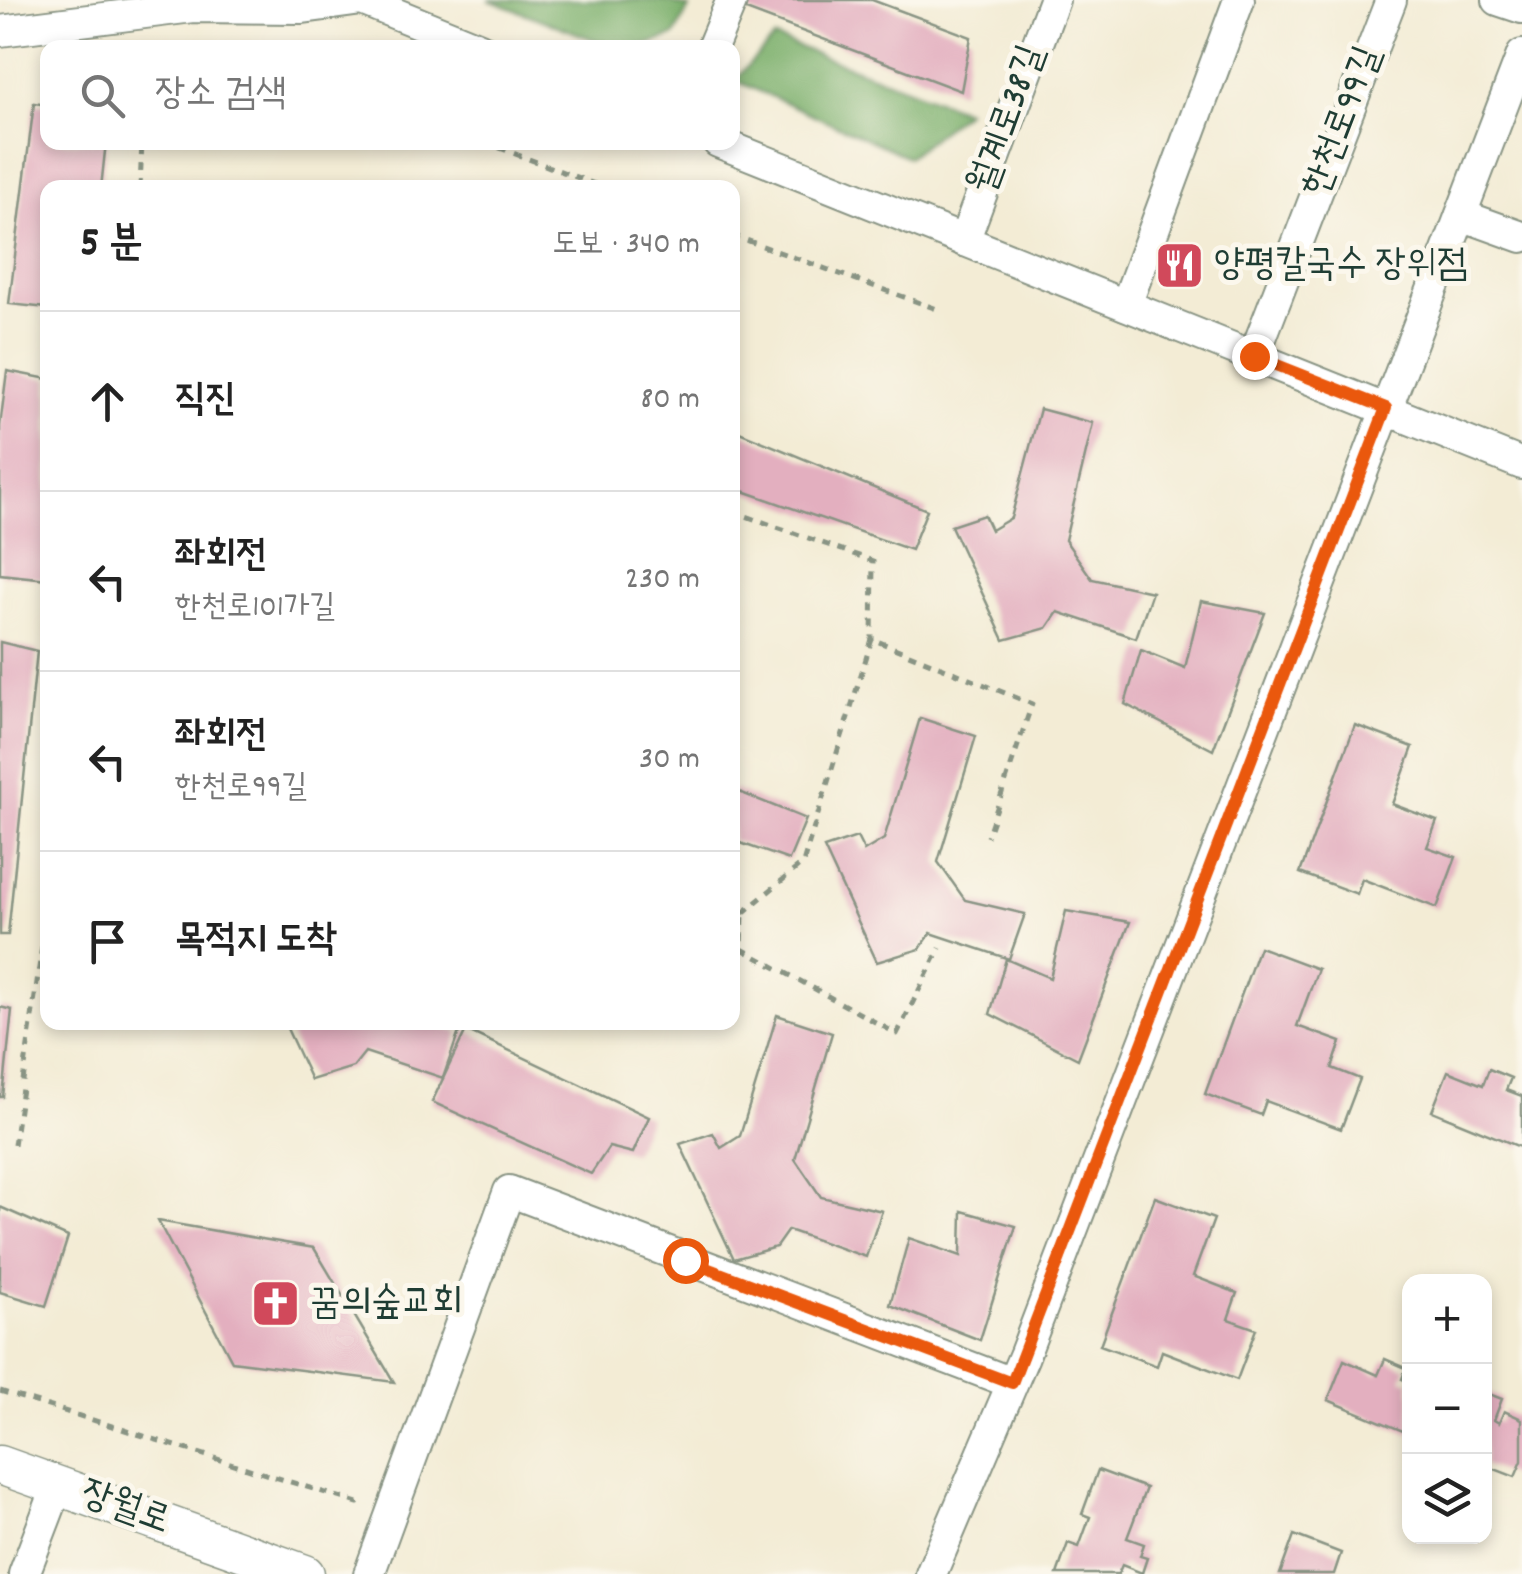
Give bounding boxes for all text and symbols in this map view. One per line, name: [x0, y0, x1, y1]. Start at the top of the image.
street label: 월계로38길: [957, 38, 1061, 202]
street label: 한천로99길: [1290, 39, 1398, 205]
search box: [40, 40, 740, 150]
icon: search: [75, 68, 130, 123]
text: 장소 검색: [155, 68, 286, 123]
text: 5 분: [80, 216, 143, 276]
text: 도보 · 340 m: [552, 223, 700, 269]
place label: 양평칼국수 장위점: [1214, 239, 1467, 294]
restaurant icon: 양평칼국수 장위점: [1153, 240, 1205, 292]
route end: [1232, 334, 1278, 380]
icon: ahead: [80, 374, 135, 429]
text: 직진: [175, 374, 236, 429]
text: 80 m: [640, 378, 700, 424]
text: 좌회전: [175, 530, 267, 585]
icon: left: [80, 554, 135, 609]
text: 230 m: [625, 558, 700, 604]
text: 한천로101가길: [175, 586, 335, 632]
text: 좌회전: [175, 710, 267, 765]
icon: left: [80, 734, 135, 789]
text: 30 m: [639, 738, 700, 784]
text: 한천로99길: [175, 766, 307, 812]
icon: arrive: [80, 914, 135, 969]
text: 목적지 도착: [175, 914, 337, 969]
route start: [663, 1238, 709, 1284]
map controls: [1402, 1274, 1492, 1544]
button: +: [1402, 1274, 1492, 1364]
place label: 꿈의숲교회: [310, 1277, 463, 1332]
church icon: 꿈의숲교회: [249, 1278, 301, 1330]
button: −: [1402, 1364, 1492, 1454]
button: layers: [1402, 1454, 1492, 1544]
street label: 장월로: [72, 1467, 178, 1551]

